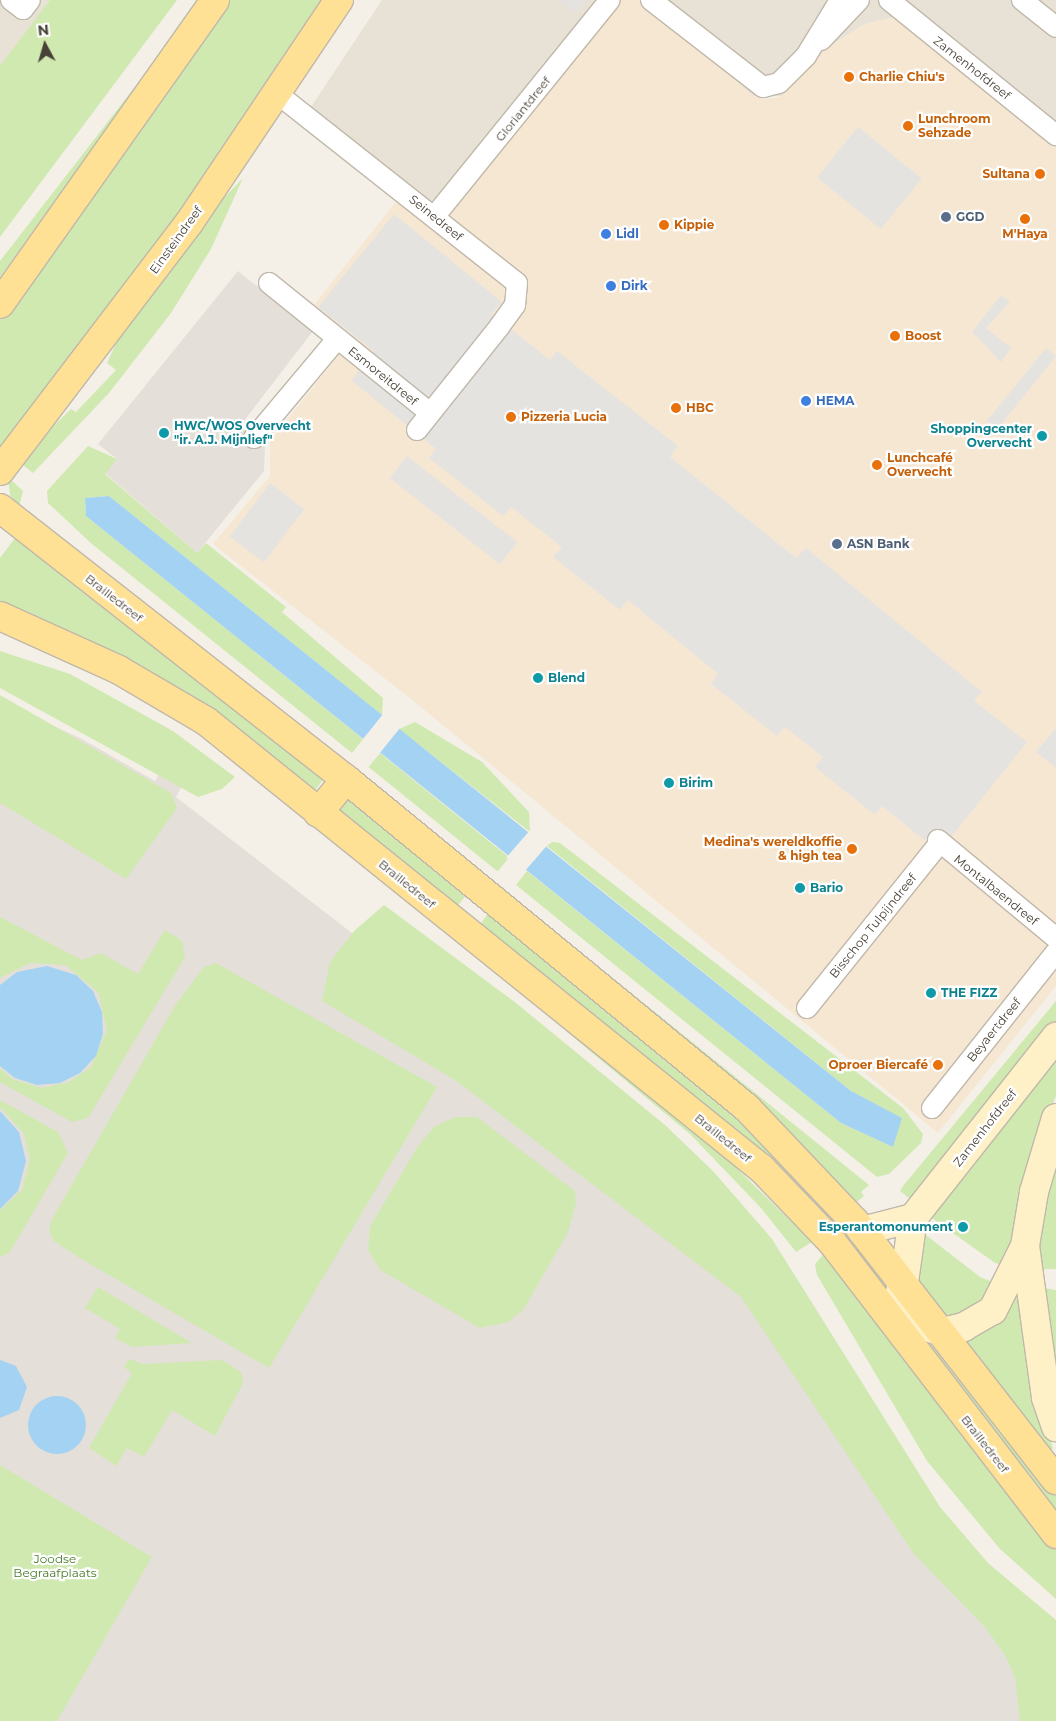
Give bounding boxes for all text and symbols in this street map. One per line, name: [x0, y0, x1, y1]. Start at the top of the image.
north arrow: [20, 20, 70, 70]
text: N: [37, 21, 50, 40]
street label: Zamenhofdreef: [931, 33, 1013, 103]
place label: Charlie Chiu's: [859, 70, 945, 84]
marker: Charlie Chiu's: [843, 71, 855, 83]
street label: Gloriantdreef: [492, 74, 554, 144]
place label: Lunchroom Sehzade: [918, 112, 991, 140]
marker: Lunchroom Sehzade: [902, 120, 914, 132]
place label: Sultana: [982, 167, 1030, 181]
marker: Sultana: [1034, 168, 1046, 180]
street label: Seinedreef: [406, 192, 466, 244]
street label: Einsteindreef: [147, 203, 205, 277]
place label: GGD: [956, 210, 984, 224]
marker: GGD: [940, 211, 952, 223]
marker: M'Haya: [1019, 213, 1031, 225]
place label: Kippie: [674, 218, 714, 232]
marker: Kippie: [658, 219, 670, 231]
place label: Lidl: [616, 227, 639, 241]
place label: M'Haya: [1002, 227, 1048, 241]
marker: Lidl: [600, 228, 612, 240]
place label: Dirk: [621, 279, 648, 293]
marker: Dirk: [605, 280, 617, 292]
place label: Boost: [905, 329, 941, 343]
marker: Boost: [889, 330, 901, 342]
street label: Esmoreitdreef: [345, 344, 421, 408]
place label: HEMA: [816, 394, 854, 408]
marker: HEMA: [800, 395, 812, 407]
place label: HBC: [686, 401, 714, 415]
marker: HBC: [670, 402, 682, 414]
place label: Pizzeria Lucia: [521, 410, 607, 424]
marker: Pizzeria Lucia: [505, 411, 517, 423]
place label: HWC/WOS Overvecht "ir. A.J. Mijnlief": [174, 419, 311, 447]
place label: Shoppingcenter Overvecht: [931, 422, 1032, 450]
marker: HWC/WOS Overvecht "ir. A.J. Mijnlief": [158, 427, 170, 439]
marker: Shoppingcenter Overvecht: [1036, 430, 1048, 442]
place label: Lunchcafé Overvecht: [887, 451, 953, 479]
marker: Lunchcafé Overvecht: [871, 459, 883, 471]
place label: ASN Bank: [847, 537, 910, 551]
marker: ASN Bank: [831, 538, 843, 550]
street label: Brailledreef: [82, 571, 146, 625]
place label: Blend: [548, 671, 585, 685]
marker: Blend: [532, 672, 544, 684]
place label: Birim: [679, 776, 713, 790]
marker: Birim: [663, 777, 675, 789]
place label: Medina's wereldkoffie & high tea: [704, 835, 842, 863]
marker: Medina's wereldkoffie & high tea: [846, 843, 858, 855]
street label: Montalbaendreef: [951, 852, 1041, 928]
street label: Brailledreef: [376, 857, 438, 911]
street label: Bisschop Tulpijndreef: [827, 871, 919, 981]
place label: Bario: [810, 881, 843, 895]
marker: Bario: [794, 882, 806, 894]
place label: THE FIZZ: [941, 986, 997, 1000]
marker: THE FIZZ: [925, 987, 937, 999]
street label: Beyaertdreef: [964, 995, 1024, 1065]
place label: Oproer Biercafé: [828, 1058, 928, 1072]
marker: Oproer Biercafé: [932, 1059, 944, 1071]
street label: Zamenhofdreef: [950, 1087, 1020, 1169]
street label: Brailledreef: [692, 1111, 754, 1165]
place label: Esperantomonument: [819, 1220, 953, 1234]
marker: Esperantomonument: [957, 1221, 969, 1233]
street label: Brailledreef: [958, 1412, 1012, 1476]
park label: Joodse Begraafplaats: [13, 1552, 97, 1580]

